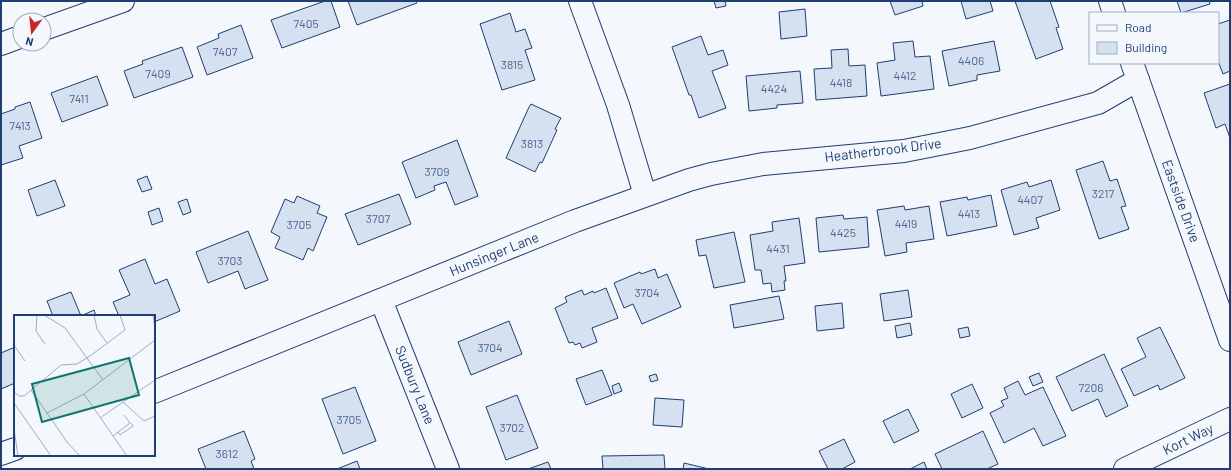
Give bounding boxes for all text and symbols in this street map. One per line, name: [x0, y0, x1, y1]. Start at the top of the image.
north arrow: [12, 12, 52, 52]
legend: [1089, 12, 1219, 64]
house number: 7405: [293, 16, 319, 30]
text: Road: [1125, 20, 1152, 34]
text: N: [24, 35, 35, 49]
text: Building: [1125, 40, 1167, 54]
house number: 7407: [213, 44, 238, 58]
house number: 4406: [958, 53, 984, 67]
house number: 3815: [501, 57, 523, 71]
house number: 7409: [145, 66, 171, 80]
house number: 4412: [894, 68, 916, 82]
house number: 4418: [830, 75, 852, 89]
house number: 4424: [761, 81, 787, 95]
house number: 7411: [69, 91, 89, 105]
house number: 7413: [9, 118, 31, 132]
street label: Heatherbrook Drive: [823, 134, 942, 165]
house number: 3813: [521, 136, 543, 150]
street label: Eastside Drive: [1159, 157, 1204, 245]
house number: 3709: [425, 164, 449, 178]
house number: 3217: [1092, 186, 1114, 200]
house number: 4407: [1017, 192, 1043, 206]
house number: 4413: [958, 206, 980, 220]
house number: 3707: [366, 211, 390, 225]
house number: 4419: [895, 216, 917, 230]
house number: 3705: [287, 217, 311, 231]
house number: 4425: [830, 225, 856, 239]
street label: Hunsinger Lane: [447, 228, 541, 279]
house number: 4431: [766, 241, 790, 255]
house number: 3703: [218, 253, 242, 267]
house number: 3704: [634, 285, 660, 299]
inset map: [14, 315, 155, 456]
house number: 3704: [477, 340, 503, 354]
street label: Sudbury Lane: [392, 343, 439, 427]
house number: 7206: [1078, 380, 1104, 394]
house number: 3705: [337, 412, 361, 426]
street label: Kort Way: [1160, 419, 1216, 458]
house number: 3702: [499, 420, 525, 434]
house number: 3612: [216, 446, 238, 460]

